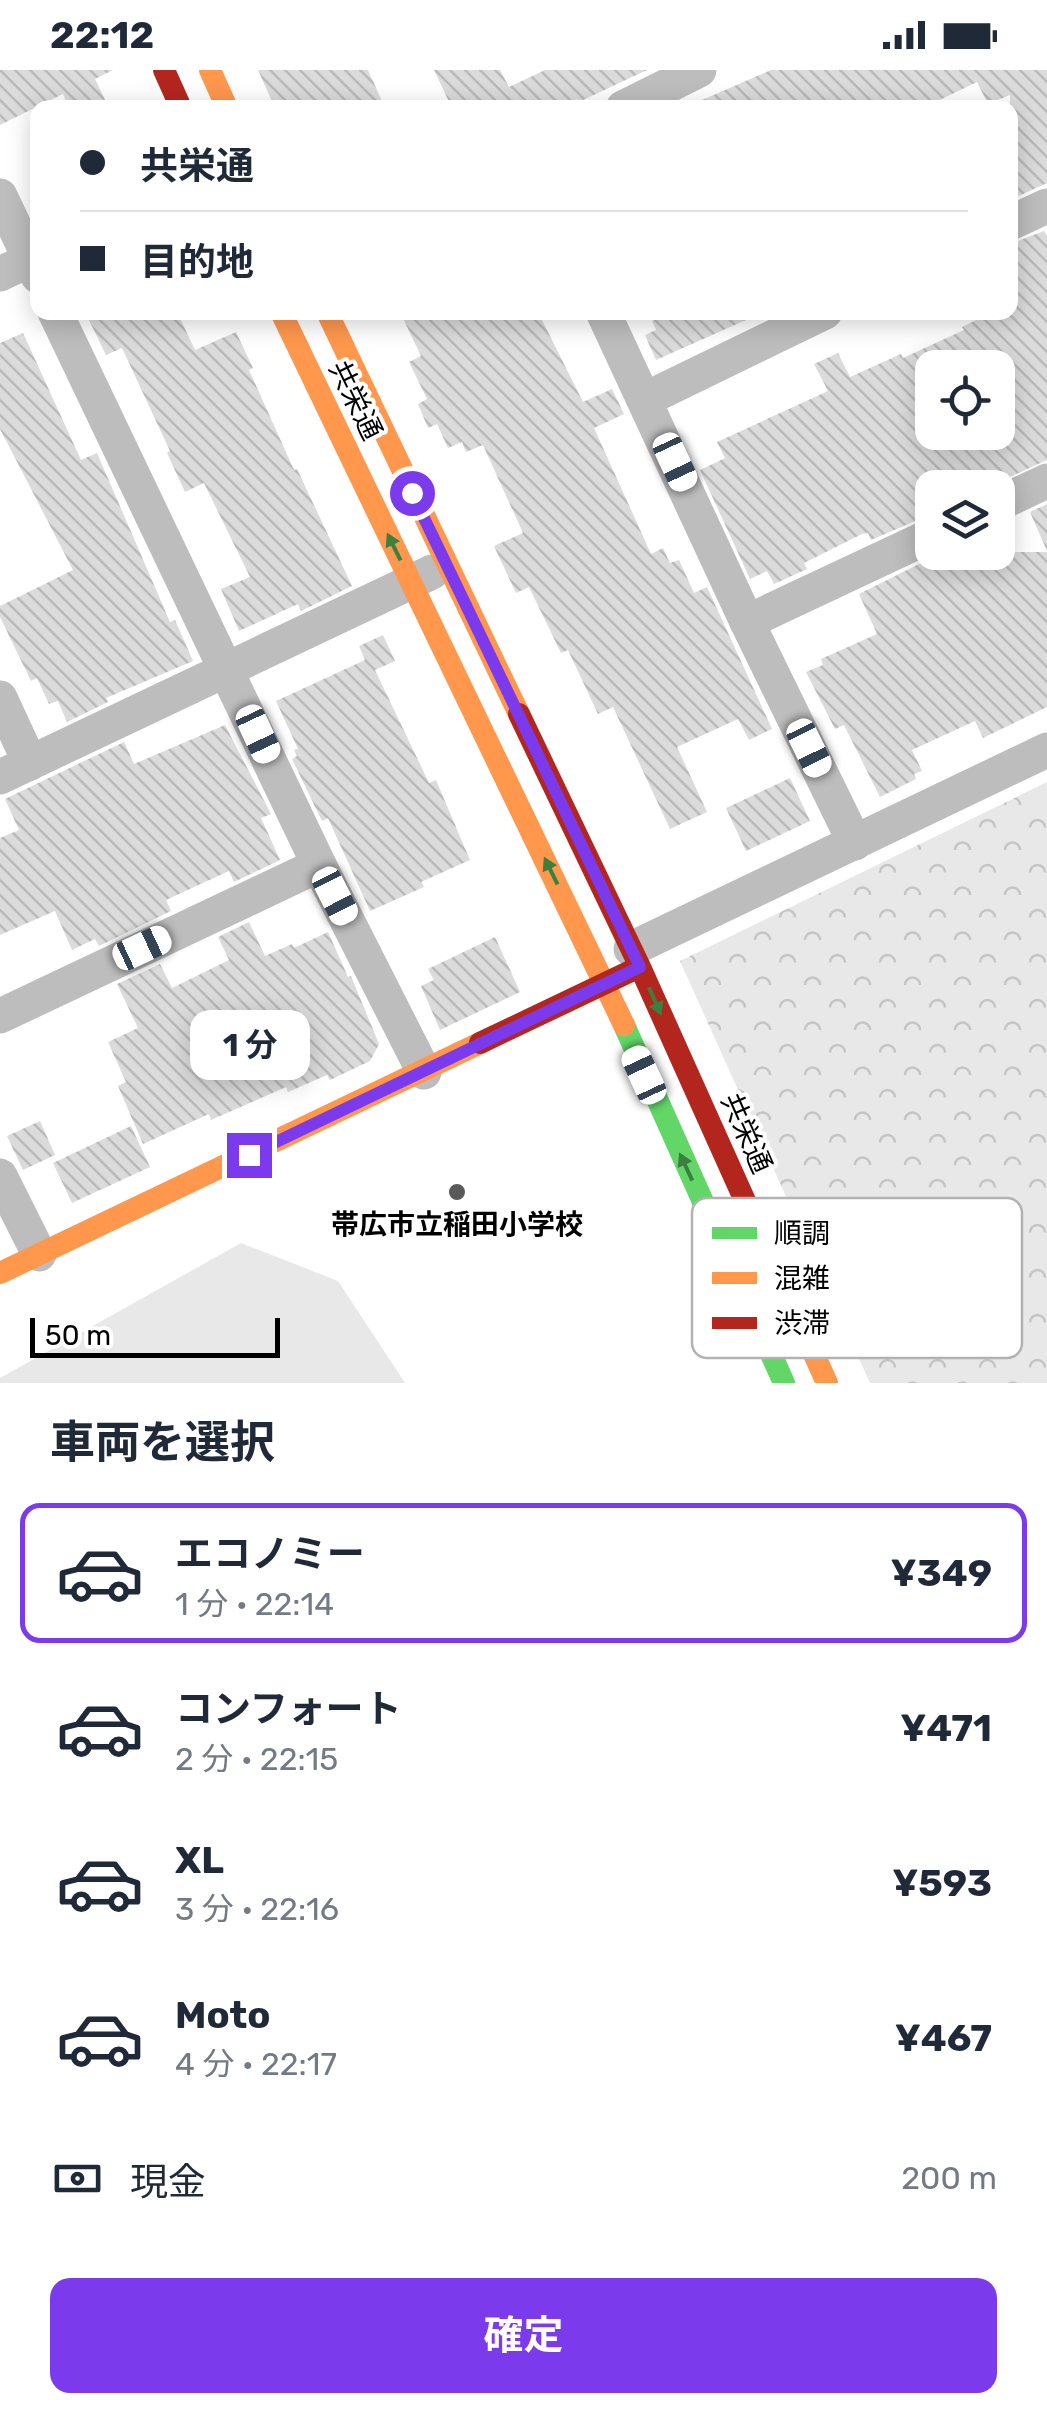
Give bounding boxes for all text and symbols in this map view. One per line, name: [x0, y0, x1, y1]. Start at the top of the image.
text: 22:12: [50, 12, 154, 58]
text: 共栄通: [140, 143, 254, 189]
text: 目的地: [140, 239, 254, 285]
map controls: [915, 350, 1015, 570]
button: locate: [915, 350, 1015, 450]
street label: 共栄通: [322, 355, 389, 445]
car: [649, 428, 701, 496]
button: layers: [915, 470, 1015, 570]
route start: [390, 471, 435, 516]
one-way arrow: [386, 532, 403, 561]
car: [232, 700, 284, 768]
car: [782, 714, 836, 782]
one-way arrow: [542, 856, 559, 885]
car: [308, 862, 362, 930]
car: [108, 922, 176, 974]
one-way arrow: [647, 986, 663, 1016]
callout: 1 分: [189, 1010, 309, 1080]
text: 1 分: [223, 1026, 277, 1064]
car: [618, 1041, 670, 1109]
street label: 共栄通: [714, 1088, 779, 1178]
route end: [227, 1133, 272, 1178]
one-way arrow: [678, 1152, 694, 1182]
marker: 帯広市立稲田小学校: [446, 1181, 468, 1203]
legend: [692, 1198, 1022, 1358]
place label: 帯広市立稲田小学校: [331, 1208, 583, 1241]
text: 順調: [774, 1217, 830, 1250]
text: 混雑: [774, 1262, 830, 1295]
text: 渋滞: [774, 1307, 830, 1340]
scale bar: [30, 1313, 280, 1358]
text: 50 m: [45, 1319, 111, 1352]
text: 車両を選択: [50, 1416, 275, 1469]
icon: car: [55, 1528, 145, 1618]
text: エコノミー: [175, 1531, 365, 1577]
text: ¥349: [891, 1550, 992, 1596]
text: 1 分 · 22:14: [175, 1585, 334, 1623]
icon: car: [55, 1683, 145, 1773]
text: コンフォート: [175, 1686, 402, 1732]
text: ¥471: [900, 1705, 992, 1751]
text: 2 分 · 22:15: [175, 1740, 338, 1778]
text: XL: [175, 1837, 224, 1883]
icon: car: [55, 1838, 145, 1928]
text: ¥593: [892, 1860, 992, 1906]
text: 3 分 · 22:16: [175, 1890, 339, 1928]
text: Moto: [175, 1992, 271, 2038]
icon: car: [55, 1993, 145, 2083]
text: ¥467: [895, 2015, 992, 2061]
text: 4 分 · 22:17: [175, 2045, 337, 2083]
icon: cash: [50, 2151, 105, 2206]
text: 現金: [130, 2159, 206, 2205]
text: 200 m: [901, 2159, 997, 2197]
button: 確定: [50, 2278, 997, 2393]

